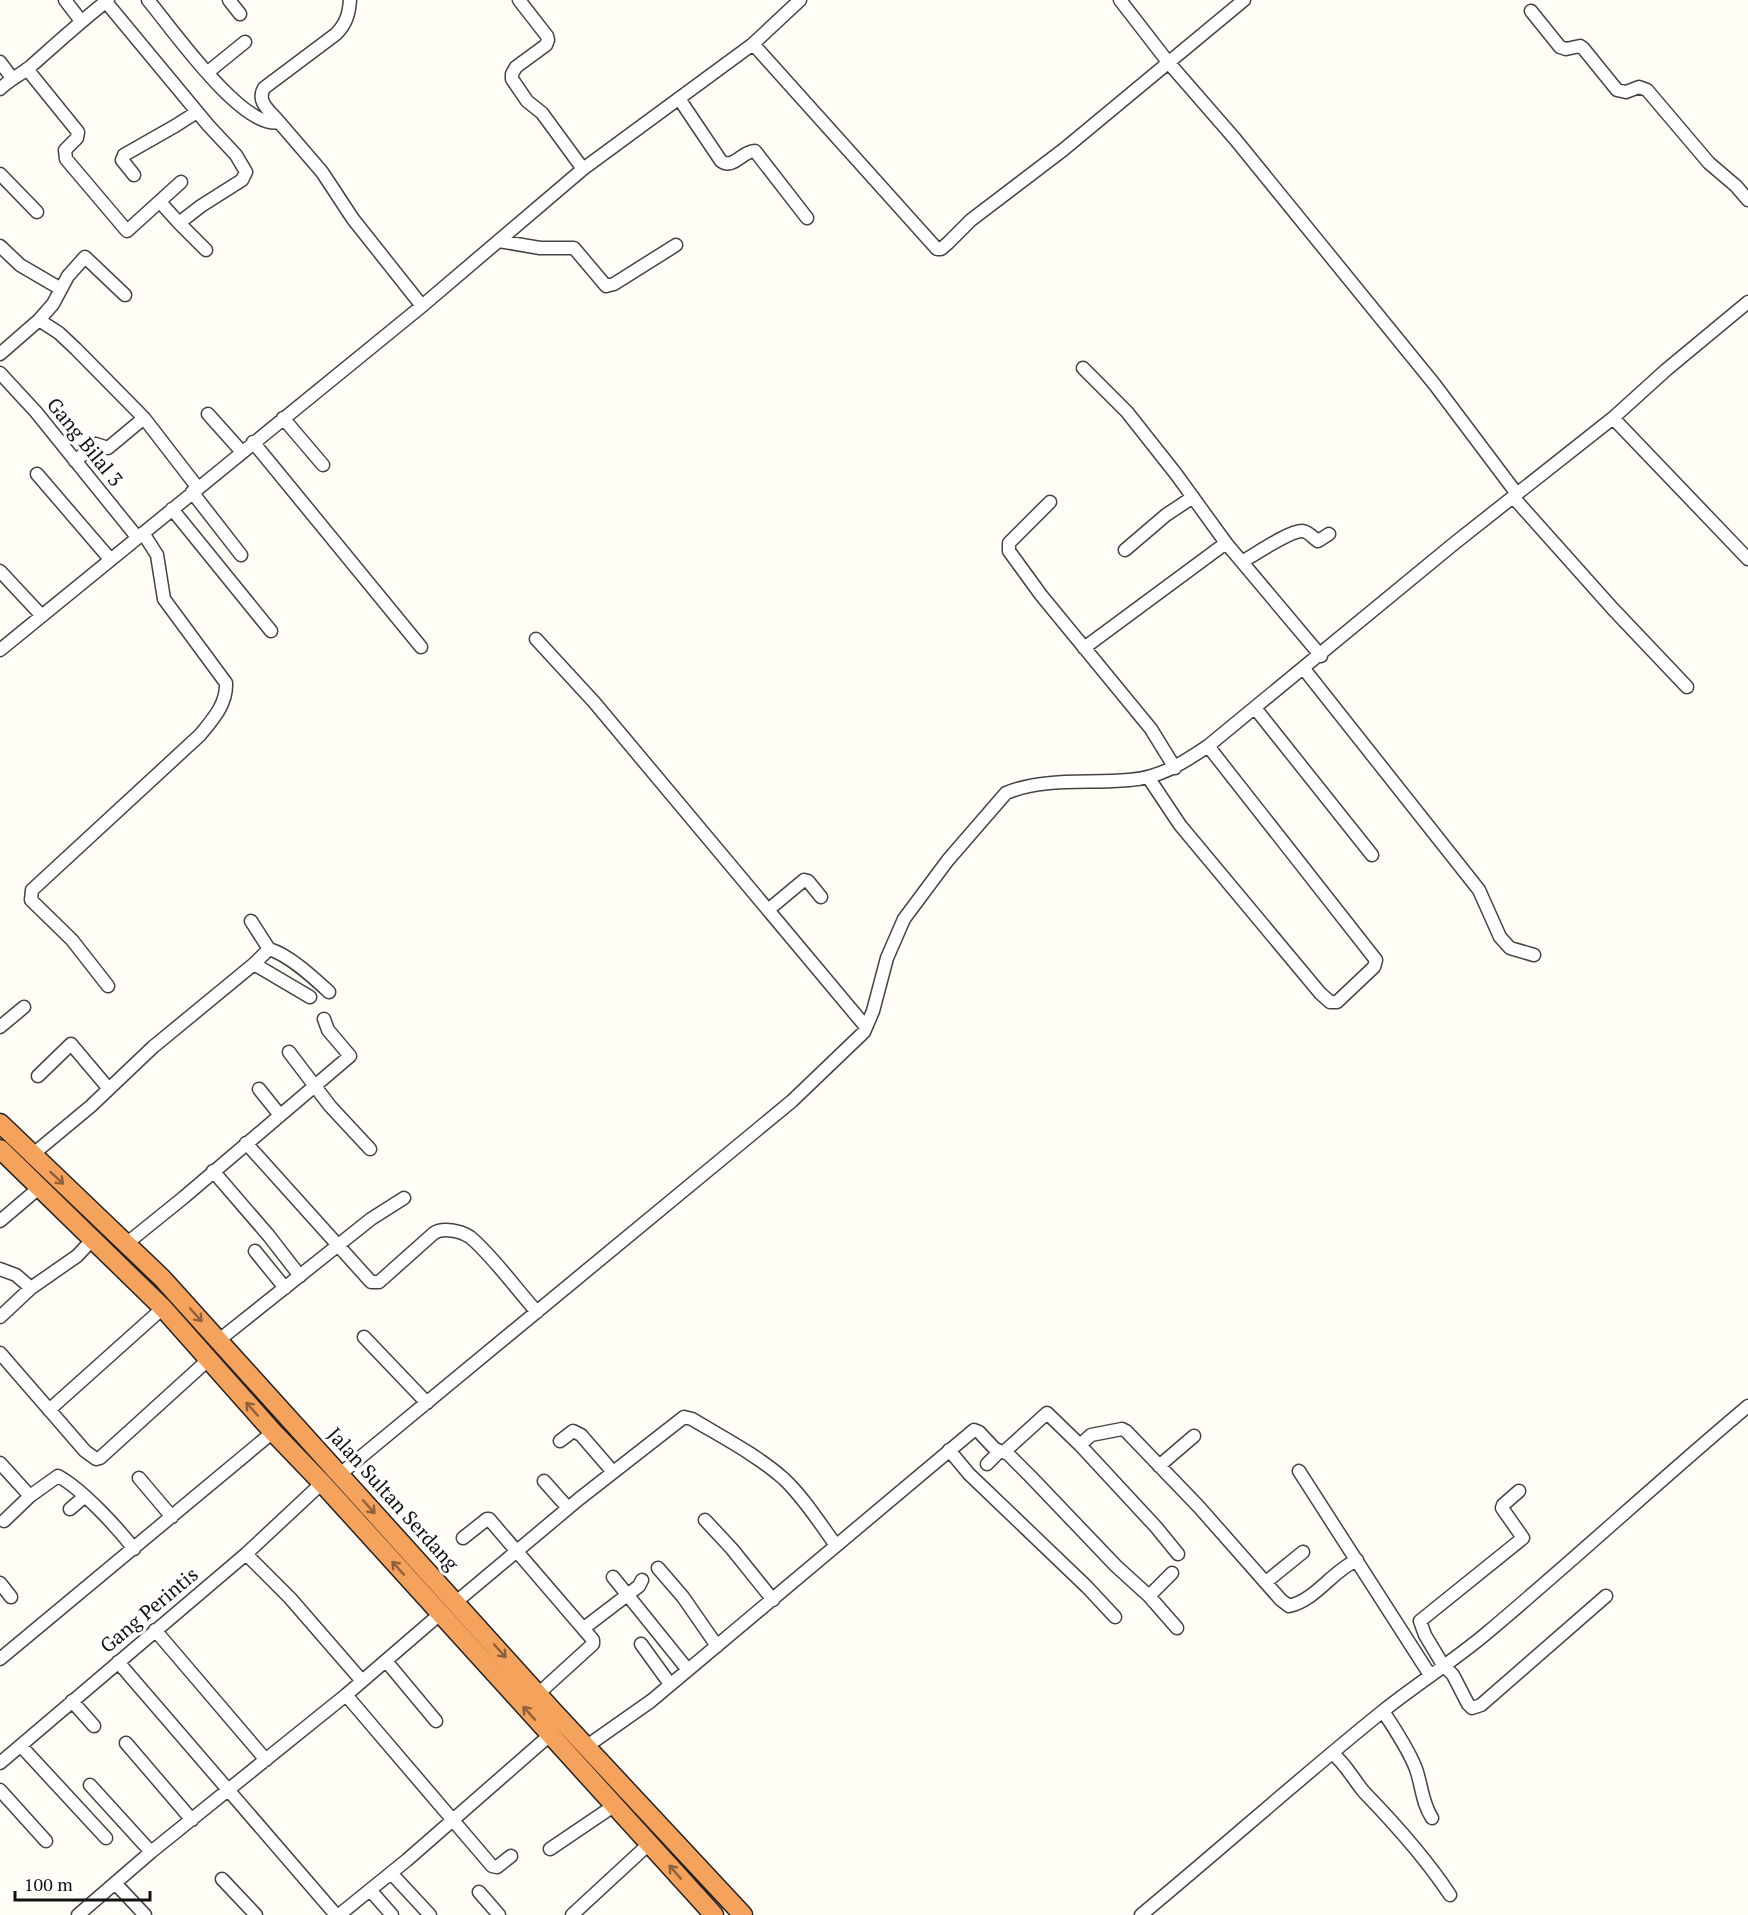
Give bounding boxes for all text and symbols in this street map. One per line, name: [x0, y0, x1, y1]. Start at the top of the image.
street label: Gang Bilal 3: [41, 392, 130, 492]
one-way arrow: [50, 1171, 65, 1185]
one-way arrow: [189, 1307, 203, 1322]
one-way arrow: [245, 1402, 259, 1417]
street label: Jalan Sultan Serdang: [322, 1421, 465, 1577]
one-way arrow: [362, 1499, 376, 1514]
street label: Gang Perintis: [94, 1561, 203, 1659]
one-way arrow: [391, 1561, 405, 1576]
one-way arrow: [493, 1643, 507, 1658]
one-way arrow: [522, 1705, 536, 1720]
scale bar: [15, 1864, 150, 1902]
one-way arrow: [668, 1864, 682, 1879]
text: 100 m: [24, 1872, 73, 1896]

